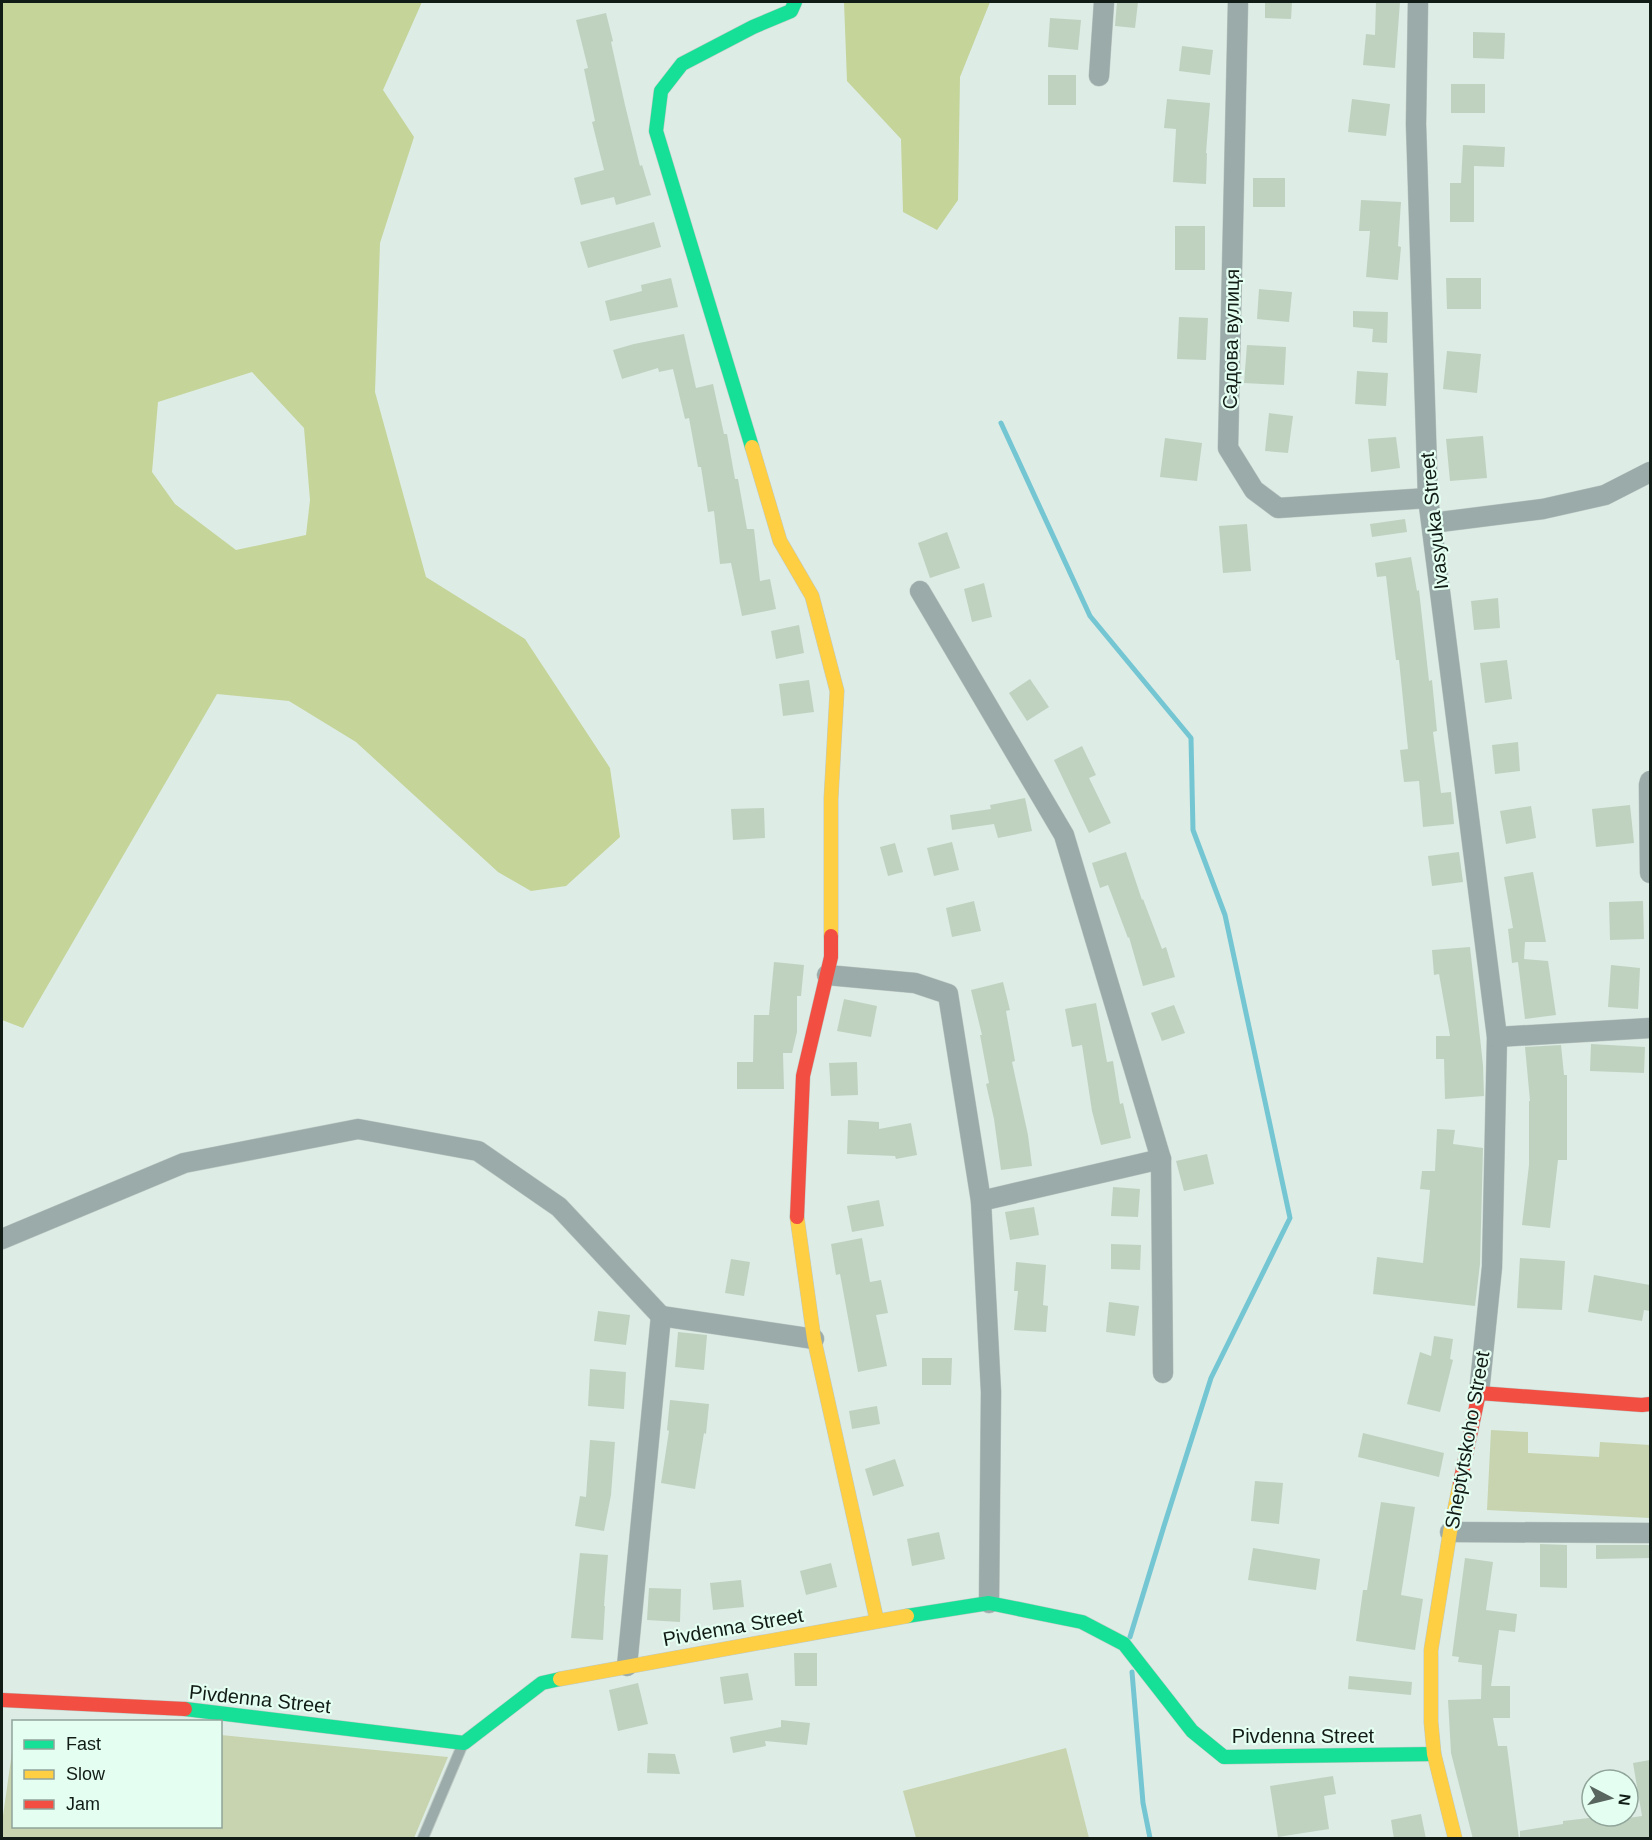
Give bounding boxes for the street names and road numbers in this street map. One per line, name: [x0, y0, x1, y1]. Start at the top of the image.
street label: Садова вулиця: [1219, 269, 1243, 409]
street label: Ivasyuka Street: [1416, 451, 1452, 591]
street label: Sheptytskoho Street: [1441, 1349, 1494, 1531]
street label: Pivdenna Street: [661, 1604, 805, 1650]
street label: Pivdenna Street: [188, 1681, 332, 1717]
street label: Pivdenna Street: [1232, 1725, 1375, 1747]

